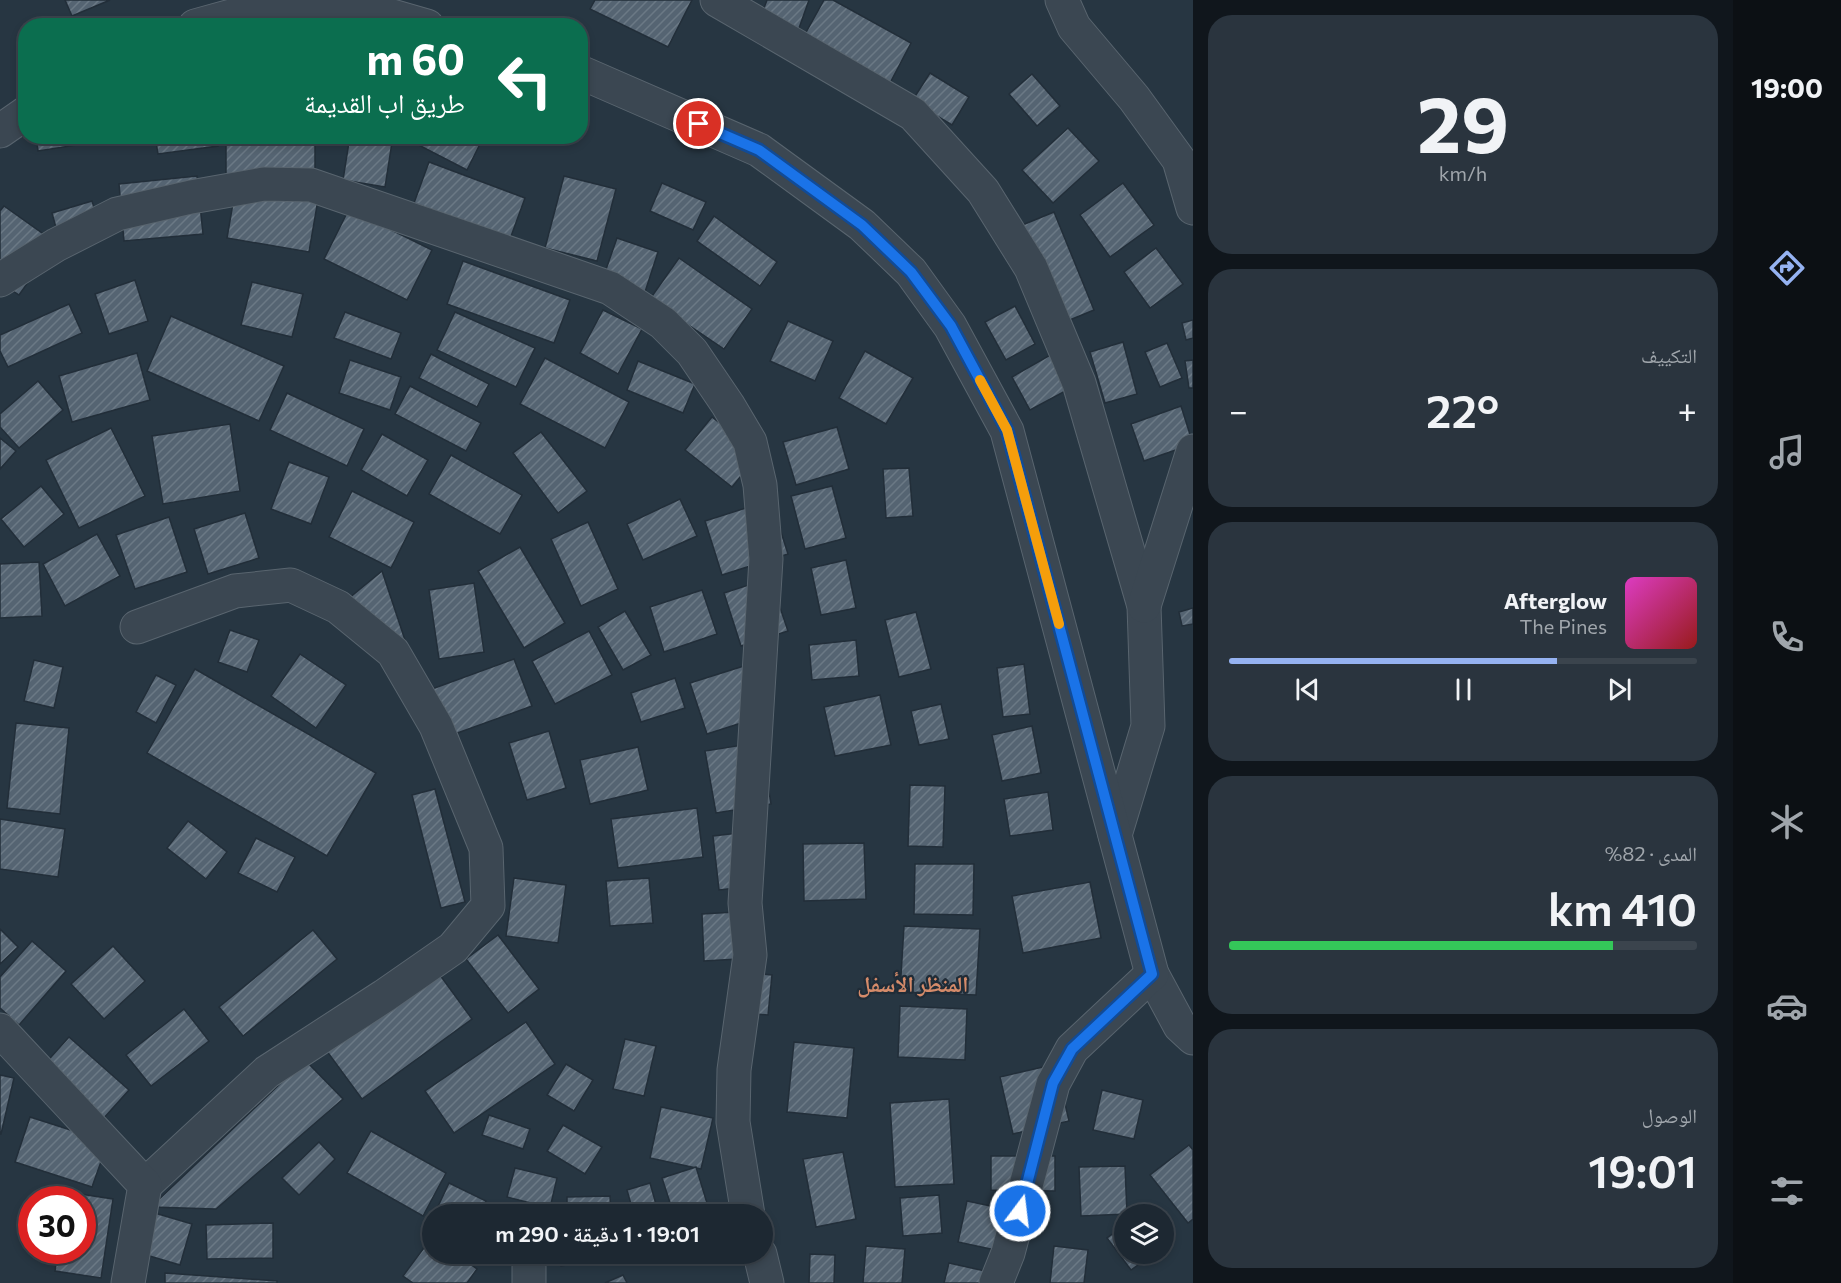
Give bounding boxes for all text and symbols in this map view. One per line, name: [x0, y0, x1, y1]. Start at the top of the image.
text: 60 m: [366, 32, 465, 84]
icon: left: [486, 42, 564, 120]
text: 19:00: [1751, 71, 1823, 104]
text: 29: [1417, 74, 1509, 169]
text: طريق اب القديمة: [304, 86, 465, 119]
pin: [673, 98, 724, 149]
icon: arrive: [682, 107, 715, 140]
text: km/h: [1439, 161, 1487, 185]
icon: directions: [1766, 247, 1808, 289]
text: التكييف: [1641, 343, 1697, 367]
text: 22°: [1426, 382, 1499, 437]
text: −: [1229, 389, 1248, 430]
text: +: [1678, 389, 1697, 430]
icon: music: [1766, 431, 1808, 473]
text: Afterglow: [1504, 587, 1607, 614]
text: The Pines: [1520, 614, 1607, 638]
icon: phone: [1766, 616, 1808, 658]
icon: previous: [1291, 673, 1324, 706]
icon: pause: [1447, 673, 1480, 706]
icon: next: [1603, 673, 1636, 706]
icon: climate: [1766, 801, 1808, 843]
text: المدى · 82%: [1605, 841, 1697, 865]
text: 410 km: [1548, 880, 1697, 935]
district label: المنظر الأسفل: [857, 970, 969, 998]
icon: car: [1766, 985, 1808, 1027]
text: الوصول: [1642, 1103, 1697, 1127]
text: 19:01: [1588, 1142, 1697, 1197]
icon: filters: [1766, 1170, 1808, 1212]
position arrow: [988, 1179, 1052, 1243]
speed limit sign: 30: [18, 1186, 96, 1264]
map controls: [1114, 1204, 1174, 1264]
button: layers: [1114, 1204, 1174, 1264]
text: 19:01 · 1 دقيقة · 290 m: [495, 1220, 700, 1247]

